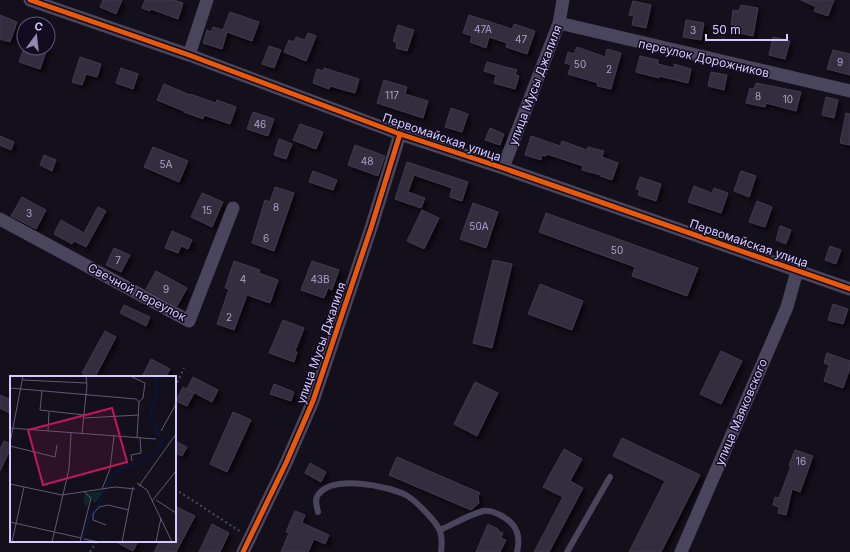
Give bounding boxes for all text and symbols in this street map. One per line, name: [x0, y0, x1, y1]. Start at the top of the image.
north arrow: [16, 16, 56, 56]
scale bar: [706, 16, 787, 42]
text: С: [33, 19, 44, 34]
text: 50 m: [712, 22, 741, 37]
house number: 47А: [474, 23, 492, 35]
street label: улица Мусы Джалиля: [505, 23, 565, 147]
house number: 3: [690, 24, 696, 36]
house number: 47: [515, 33, 527, 45]
street label: переулок Дорожников: [637, 36, 771, 80]
house number: 9: [837, 56, 843, 68]
house number: 50: [574, 58, 586, 70]
house number: 2: [606, 63, 612, 75]
house number: 117: [385, 89, 399, 101]
house number: 8: [755, 90, 761, 102]
house number: 10: [783, 93, 793, 105]
street label: Первомайская улица: [381, 110, 503, 164]
house number: 46: [254, 118, 266, 130]
house number: 48: [361, 155, 373, 167]
house number: 5А: [160, 158, 173, 170]
house number: 8: [273, 201, 279, 213]
house number: 15: [202, 204, 212, 216]
house number: 3: [26, 207, 32, 219]
street label: Первомайская улица: [688, 216, 810, 270]
house number: 50А: [469, 220, 489, 232]
house number: 6: [263, 232, 269, 244]
house number: 50: [611, 244, 623, 256]
house number: 7: [115, 254, 121, 266]
street label: Свечной переулок: [85, 260, 189, 325]
house number: 4: [240, 273, 246, 285]
house number: 43В: [310, 273, 330, 285]
street label: улица Мусы Джалиля: [293, 280, 349, 406]
house number: 9: [163, 283, 169, 295]
house number: 2: [226, 311, 232, 323]
street label: улица Маяковского: [712, 356, 770, 468]
inset map: [10, 376, 176, 542]
house number: 16: [796, 455, 806, 467]

